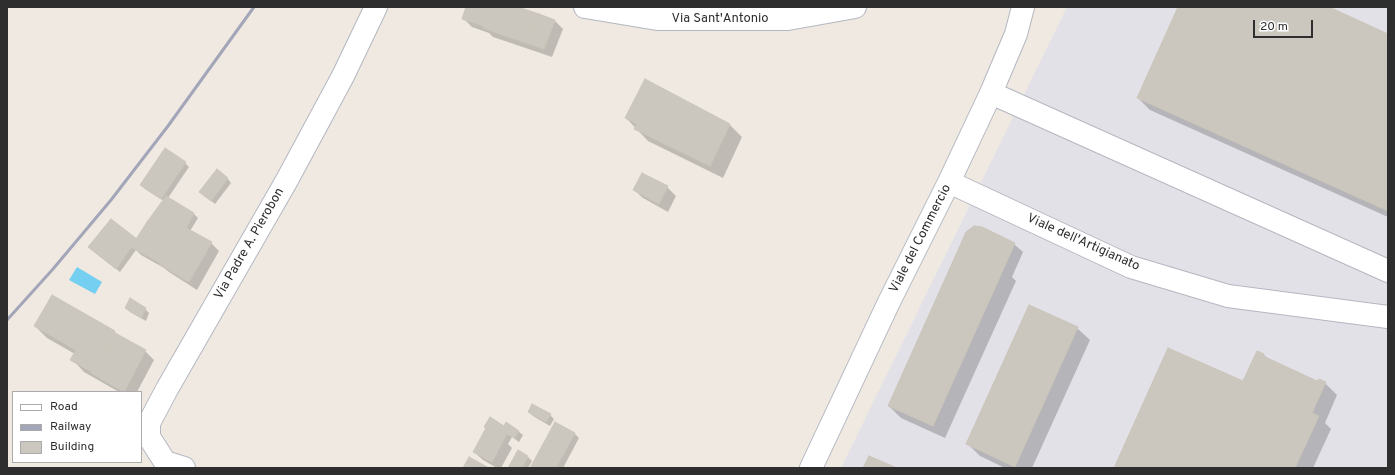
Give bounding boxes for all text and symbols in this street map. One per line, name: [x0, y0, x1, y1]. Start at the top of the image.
street label: Via Sant'Antonio: [671, 11, 769, 27]
scale bar: [1255, 12, 1315, 38]
text: 20 m: [1260, 19, 1288, 35]
street label: Viale del Commercio: [887, 182, 955, 296]
street label: Via Padre A. Pierobon: [212, 185, 288, 303]
street label: Viale dell'Artigianato: [1024, 211, 1142, 275]
legend: [12, 391, 142, 463]
text: Road: [50, 399, 78, 415]
text: Railway: [50, 419, 91, 435]
text: Building: [50, 439, 94, 455]

